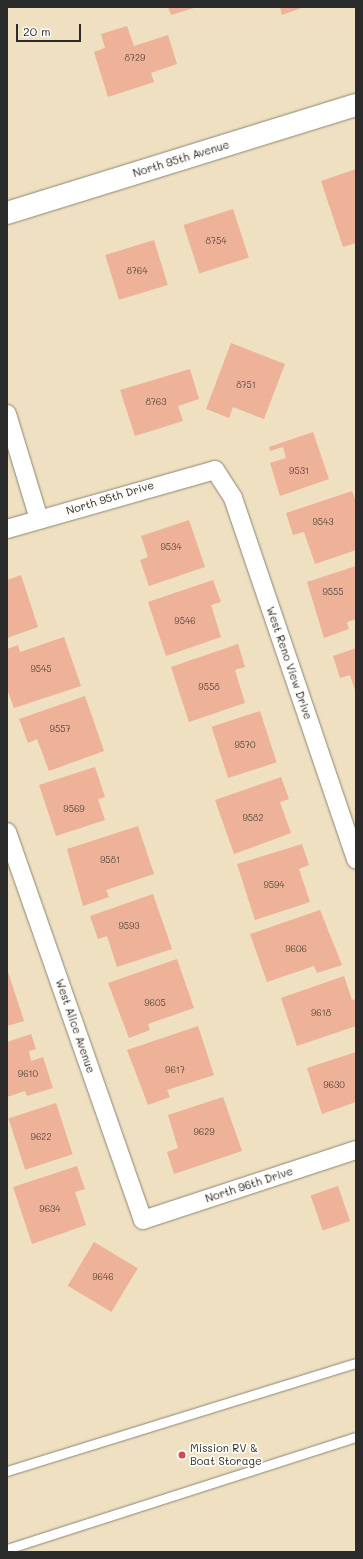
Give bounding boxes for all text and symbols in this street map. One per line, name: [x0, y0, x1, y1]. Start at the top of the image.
scale bar: [18, 16, 83, 42]
text: 20 m: [23, 23, 51, 39]
house number: 8729: [125, 53, 145, 63]
street label: North 95th Avenue: [131, 138, 231, 180]
house number: 8754: [206, 236, 226, 246]
house number: 8764: [126, 266, 148, 276]
house number: 8751: [236, 380, 256, 390]
house number: 8763: [145, 397, 167, 407]
house number: 9531: [289, 466, 309, 476]
street label: North 95th Drive: [64, 478, 156, 518]
house number: 9543: [312, 517, 334, 527]
house number: 9534: [160, 542, 182, 552]
house number: 9555: [322, 587, 344, 597]
street label: West Reno View Drive: [263, 605, 315, 721]
house number: 9546: [174, 616, 196, 626]
house number: 9545: [30, 664, 52, 674]
house number: 9558: [198, 682, 220, 692]
house number: 9557: [50, 724, 70, 734]
house number: 9570: [234, 740, 256, 750]
house number: 9569: [63, 804, 85, 814]
house number: 9582: [242, 813, 264, 823]
house number: 9581: [100, 855, 120, 865]
house number: 9594: [263, 880, 285, 890]
house number: 9593: [118, 921, 140, 931]
house number: 9606: [285, 944, 307, 954]
street label: West Alice Avenue: [53, 977, 97, 1075]
house number: 9605: [144, 998, 166, 1008]
house number: 9618: [311, 1008, 331, 1018]
house number: 9617: [165, 1065, 185, 1075]
house number: 9610: [18, 1069, 38, 1079]
house number: 9630: [323, 1080, 345, 1090]
house number: 9629: [193, 1127, 215, 1137]
house number: 9622: [31, 1132, 51, 1142]
street label: North 96th Drive: [203, 1165, 295, 1205]
house number: 9634: [39, 1204, 61, 1214]
house number: 9646: [92, 1272, 114, 1282]
place label: Mission RV & Boat Storage: [190, 1442, 262, 1468]
marker: Mission RV & Boat Storage: [177, 1450, 187, 1460]

